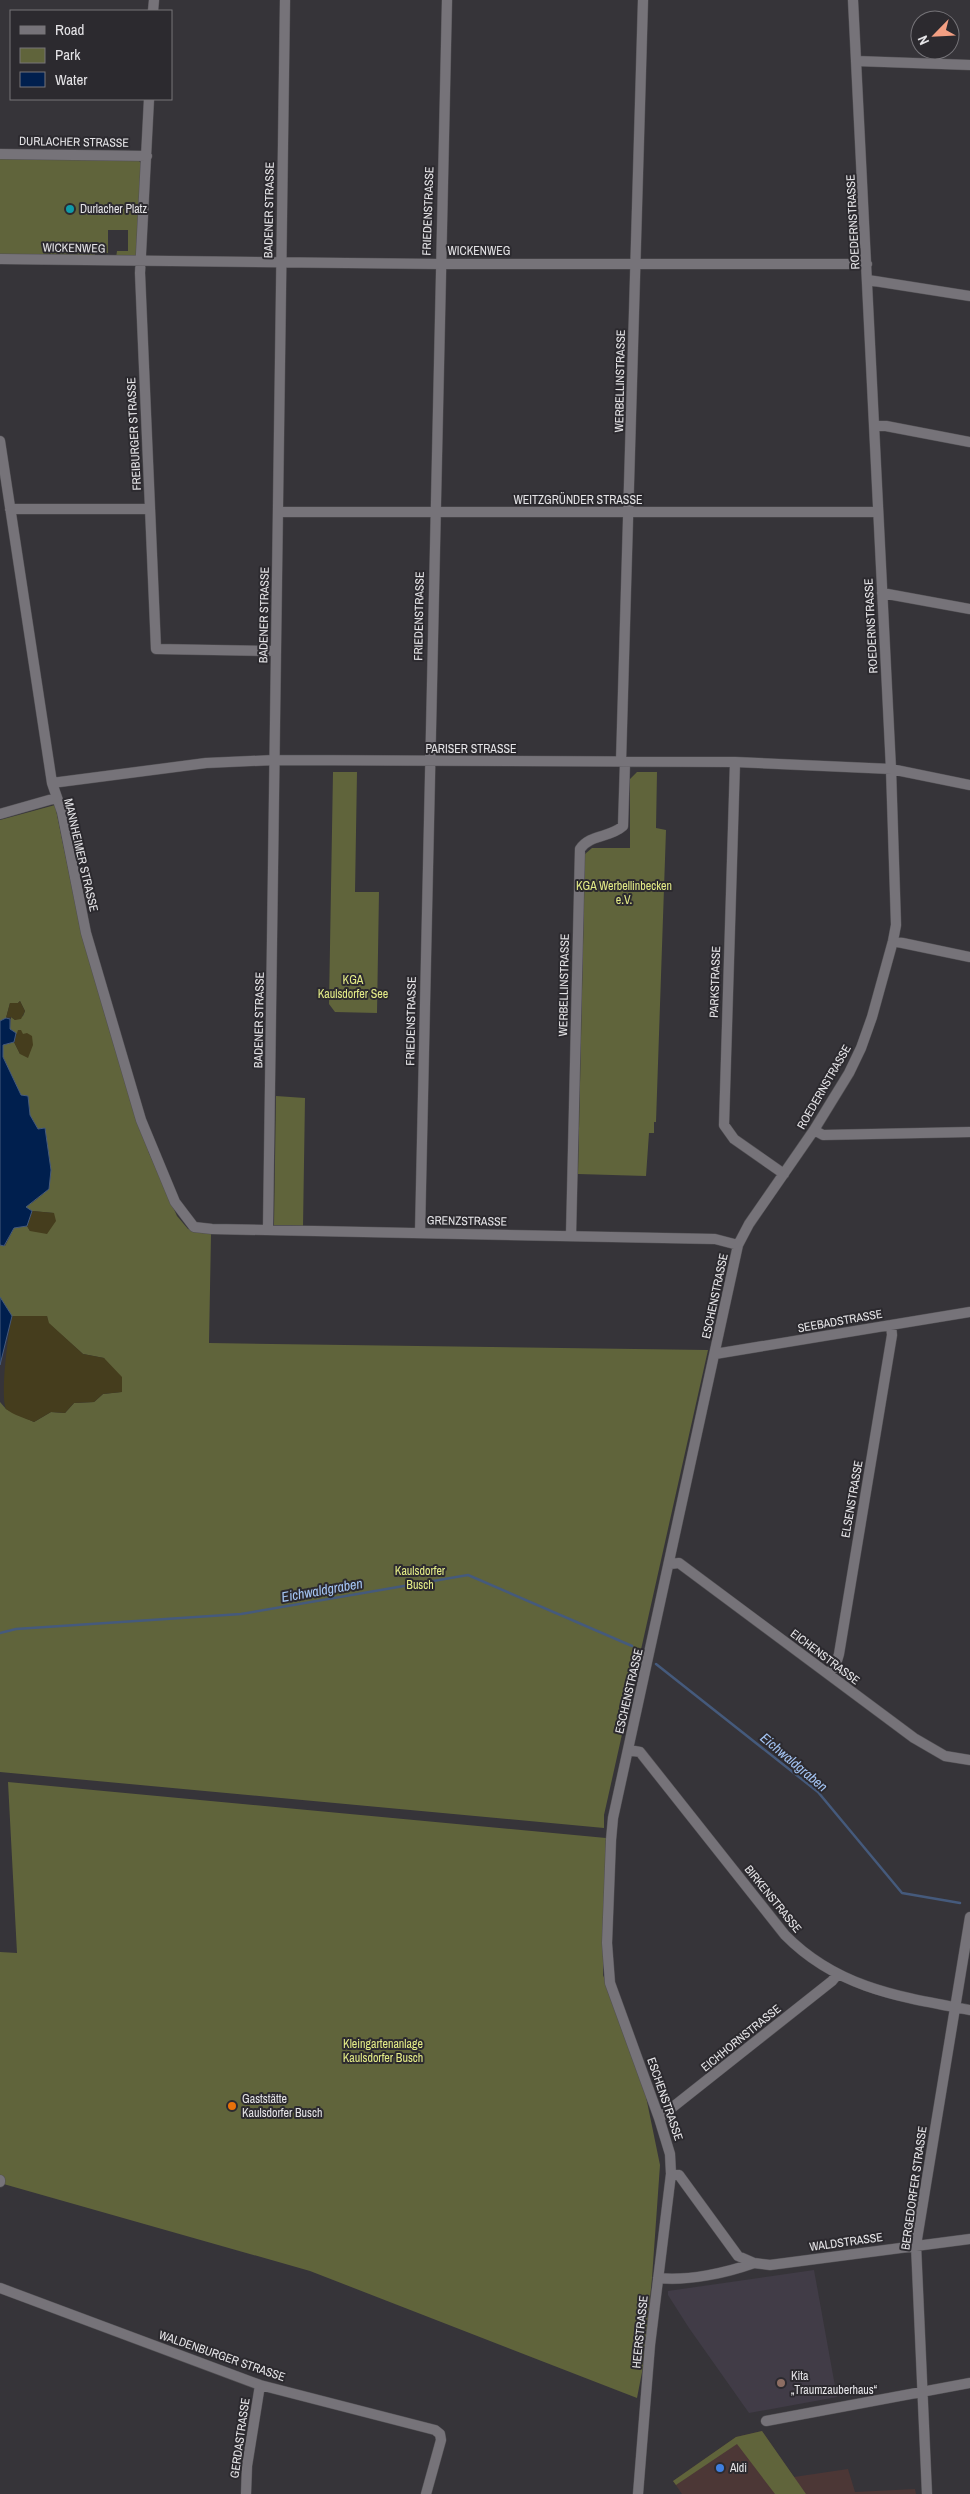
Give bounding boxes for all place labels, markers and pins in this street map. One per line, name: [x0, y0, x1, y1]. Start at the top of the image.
place label: Durlacher Platz: [80, 201, 147, 217]
marker: Durlacher Platz: [64, 203, 76, 215]
place label: Gaststätte Kaulsdorfer Busch: [242, 2091, 322, 2121]
marker: Gaststätte Kaulsdorfer Busch: [226, 2100, 238, 2112]
place label: Kita „Traumzauberhaus“: [791, 2368, 877, 2398]
marker: Kita „Traumzauberhaus“: [775, 2377, 787, 2389]
place label: Aldi: [729, 2460, 747, 2476]
marker: Aldi: [714, 2462, 726, 2474]

